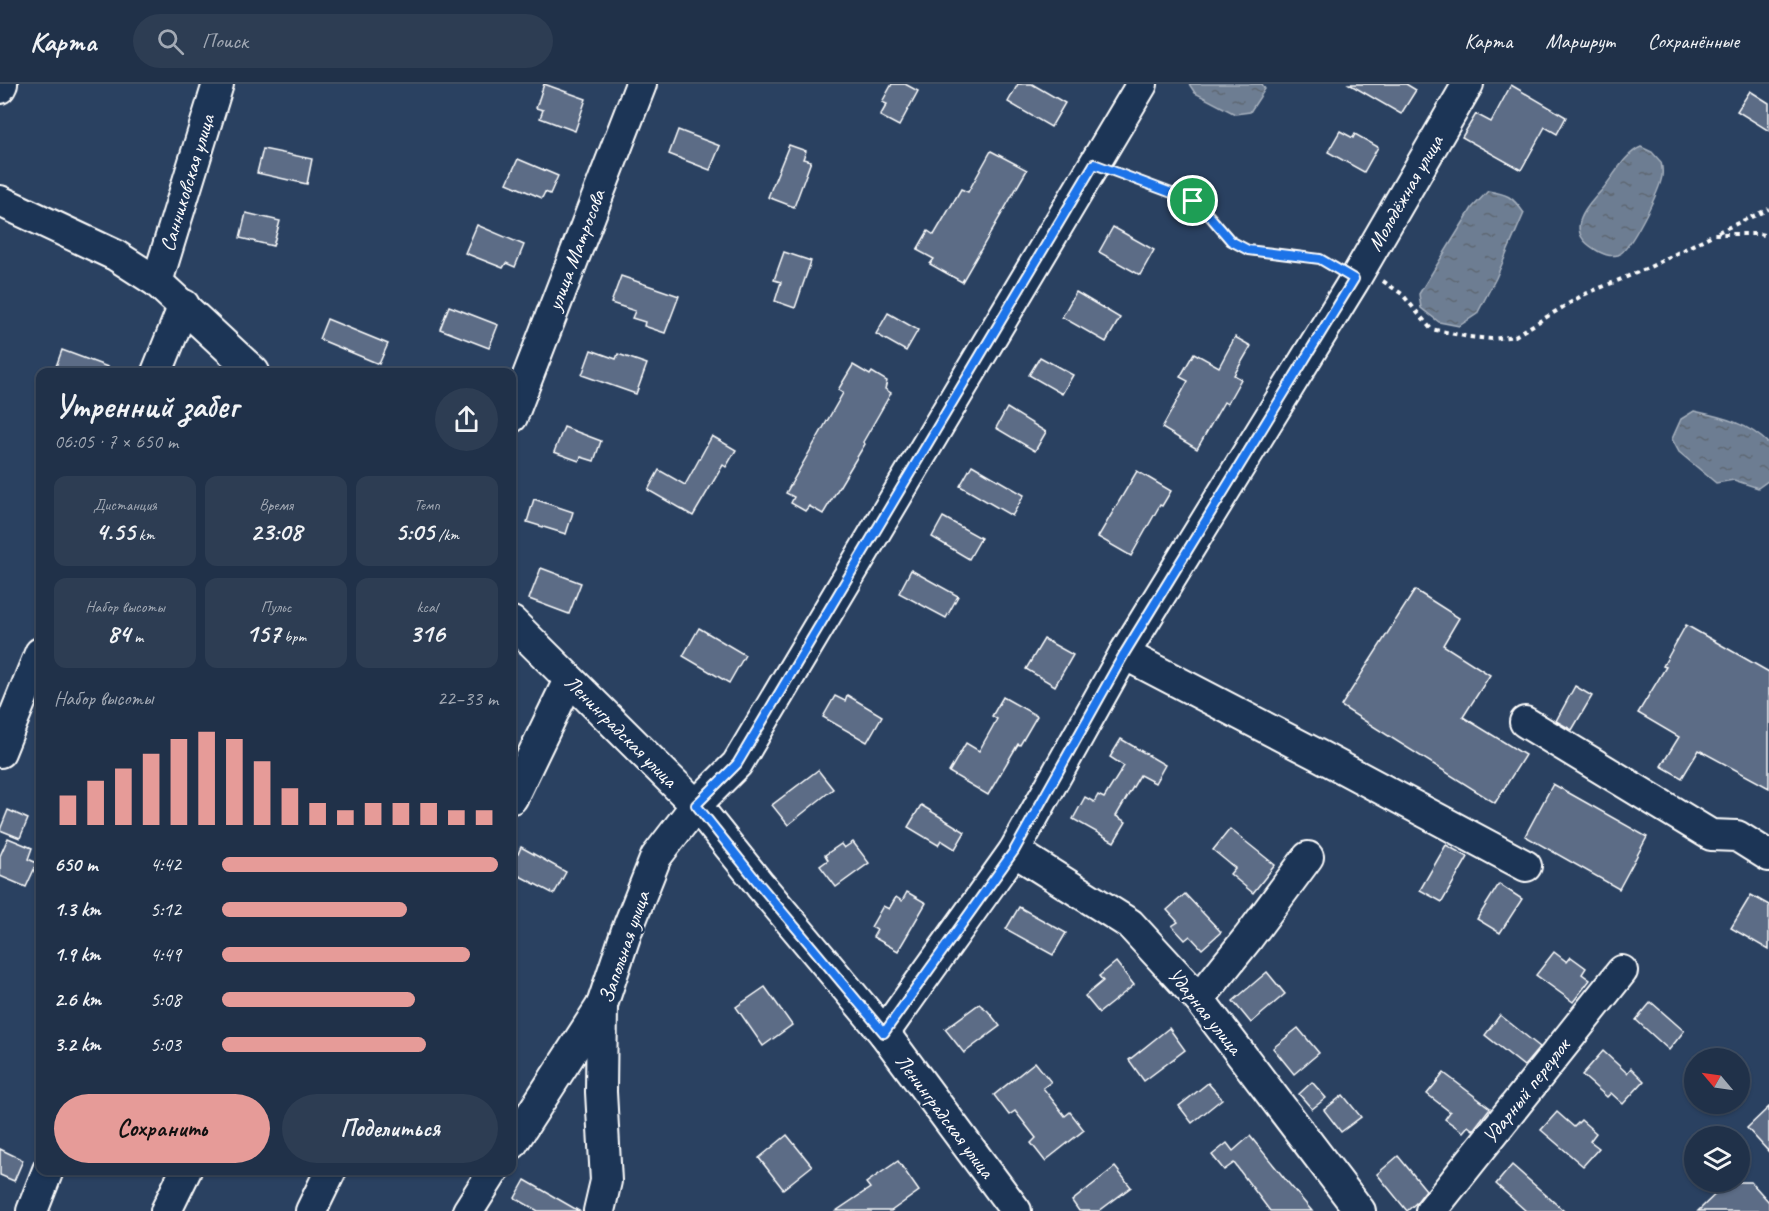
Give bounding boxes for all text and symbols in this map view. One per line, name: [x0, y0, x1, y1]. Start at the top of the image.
search box: [133, 14, 553, 68]
text: Карта: [30, 24, 97, 59]
icon: search: [154, 25, 187, 58]
text: Поиск: [202, 27, 248, 55]
text: Карта: [1464, 28, 1513, 54]
text: Маршрут: [1546, 28, 1615, 54]
text: Сохранённые: [1648, 28, 1739, 54]
street label: Санниковская улица: [154, 110, 221, 255]
street label: Молодёжная улица: [1361, 129, 1449, 256]
pin: [1167, 175, 1218, 226]
street label: улица Матросова: [540, 184, 612, 316]
icon: arrive: [1176, 184, 1209, 217]
text: Утренний забег: [54, 385, 238, 427]
button: share: [435, 388, 498, 451]
text: 06:05 · 7 × 650 m: [54, 429, 178, 454]
text: Дистанция: [93, 495, 157, 515]
text: Время: [259, 495, 293, 515]
text: Темп: [414, 495, 440, 515]
text: 4.55: [96, 515, 135, 548]
text: 23:08: [250, 515, 302, 548]
text: 5:05: [395, 515, 434, 548]
text: km: [135, 525, 154, 545]
text: /km: [434, 525, 459, 545]
text: Набор высоты: [85, 597, 165, 617]
text: Пульс: [261, 597, 291, 617]
text: kcal: [416, 597, 438, 617]
text: 84: [107, 617, 130, 650]
text: 157: [246, 617, 280, 650]
text: 316: [409, 617, 445, 650]
text: m: [130, 627, 143, 647]
text: bpm: [280, 627, 306, 647]
street label: Ленинградская улица: [559, 669, 684, 794]
text: Набор высоты: [54, 686, 153, 711]
text: 22–33 m: [437, 686, 498, 711]
text: 650 m: [54, 852, 97, 877]
text: 4:42: [150, 852, 181, 877]
street label: Запольная улица: [593, 886, 656, 1007]
text: 1.3 km: [54, 897, 101, 922]
text: 5:12: [150, 897, 181, 922]
text: 1.9 km: [54, 942, 100, 967]
text: 4:49: [150, 942, 181, 967]
street label: Ударная улица: [1162, 962, 1250, 1062]
text: 2.6 km: [54, 987, 101, 1012]
text: 5:08: [150, 987, 181, 1012]
street label: Ударный переулок: [1477, 1031, 1577, 1149]
text: 3.2 km: [54, 1032, 101, 1057]
text: 5:03: [150, 1032, 181, 1057]
north arrow: [1684, 1048, 1750, 1114]
map controls: [1684, 1048, 1750, 1192]
street label: Ленинградская улица: [890, 1049, 1001, 1184]
button: Сохранить: [54, 1094, 270, 1163]
button: Поделиться: [282, 1094, 498, 1163]
button: layers: [1684, 1126, 1750, 1192]

